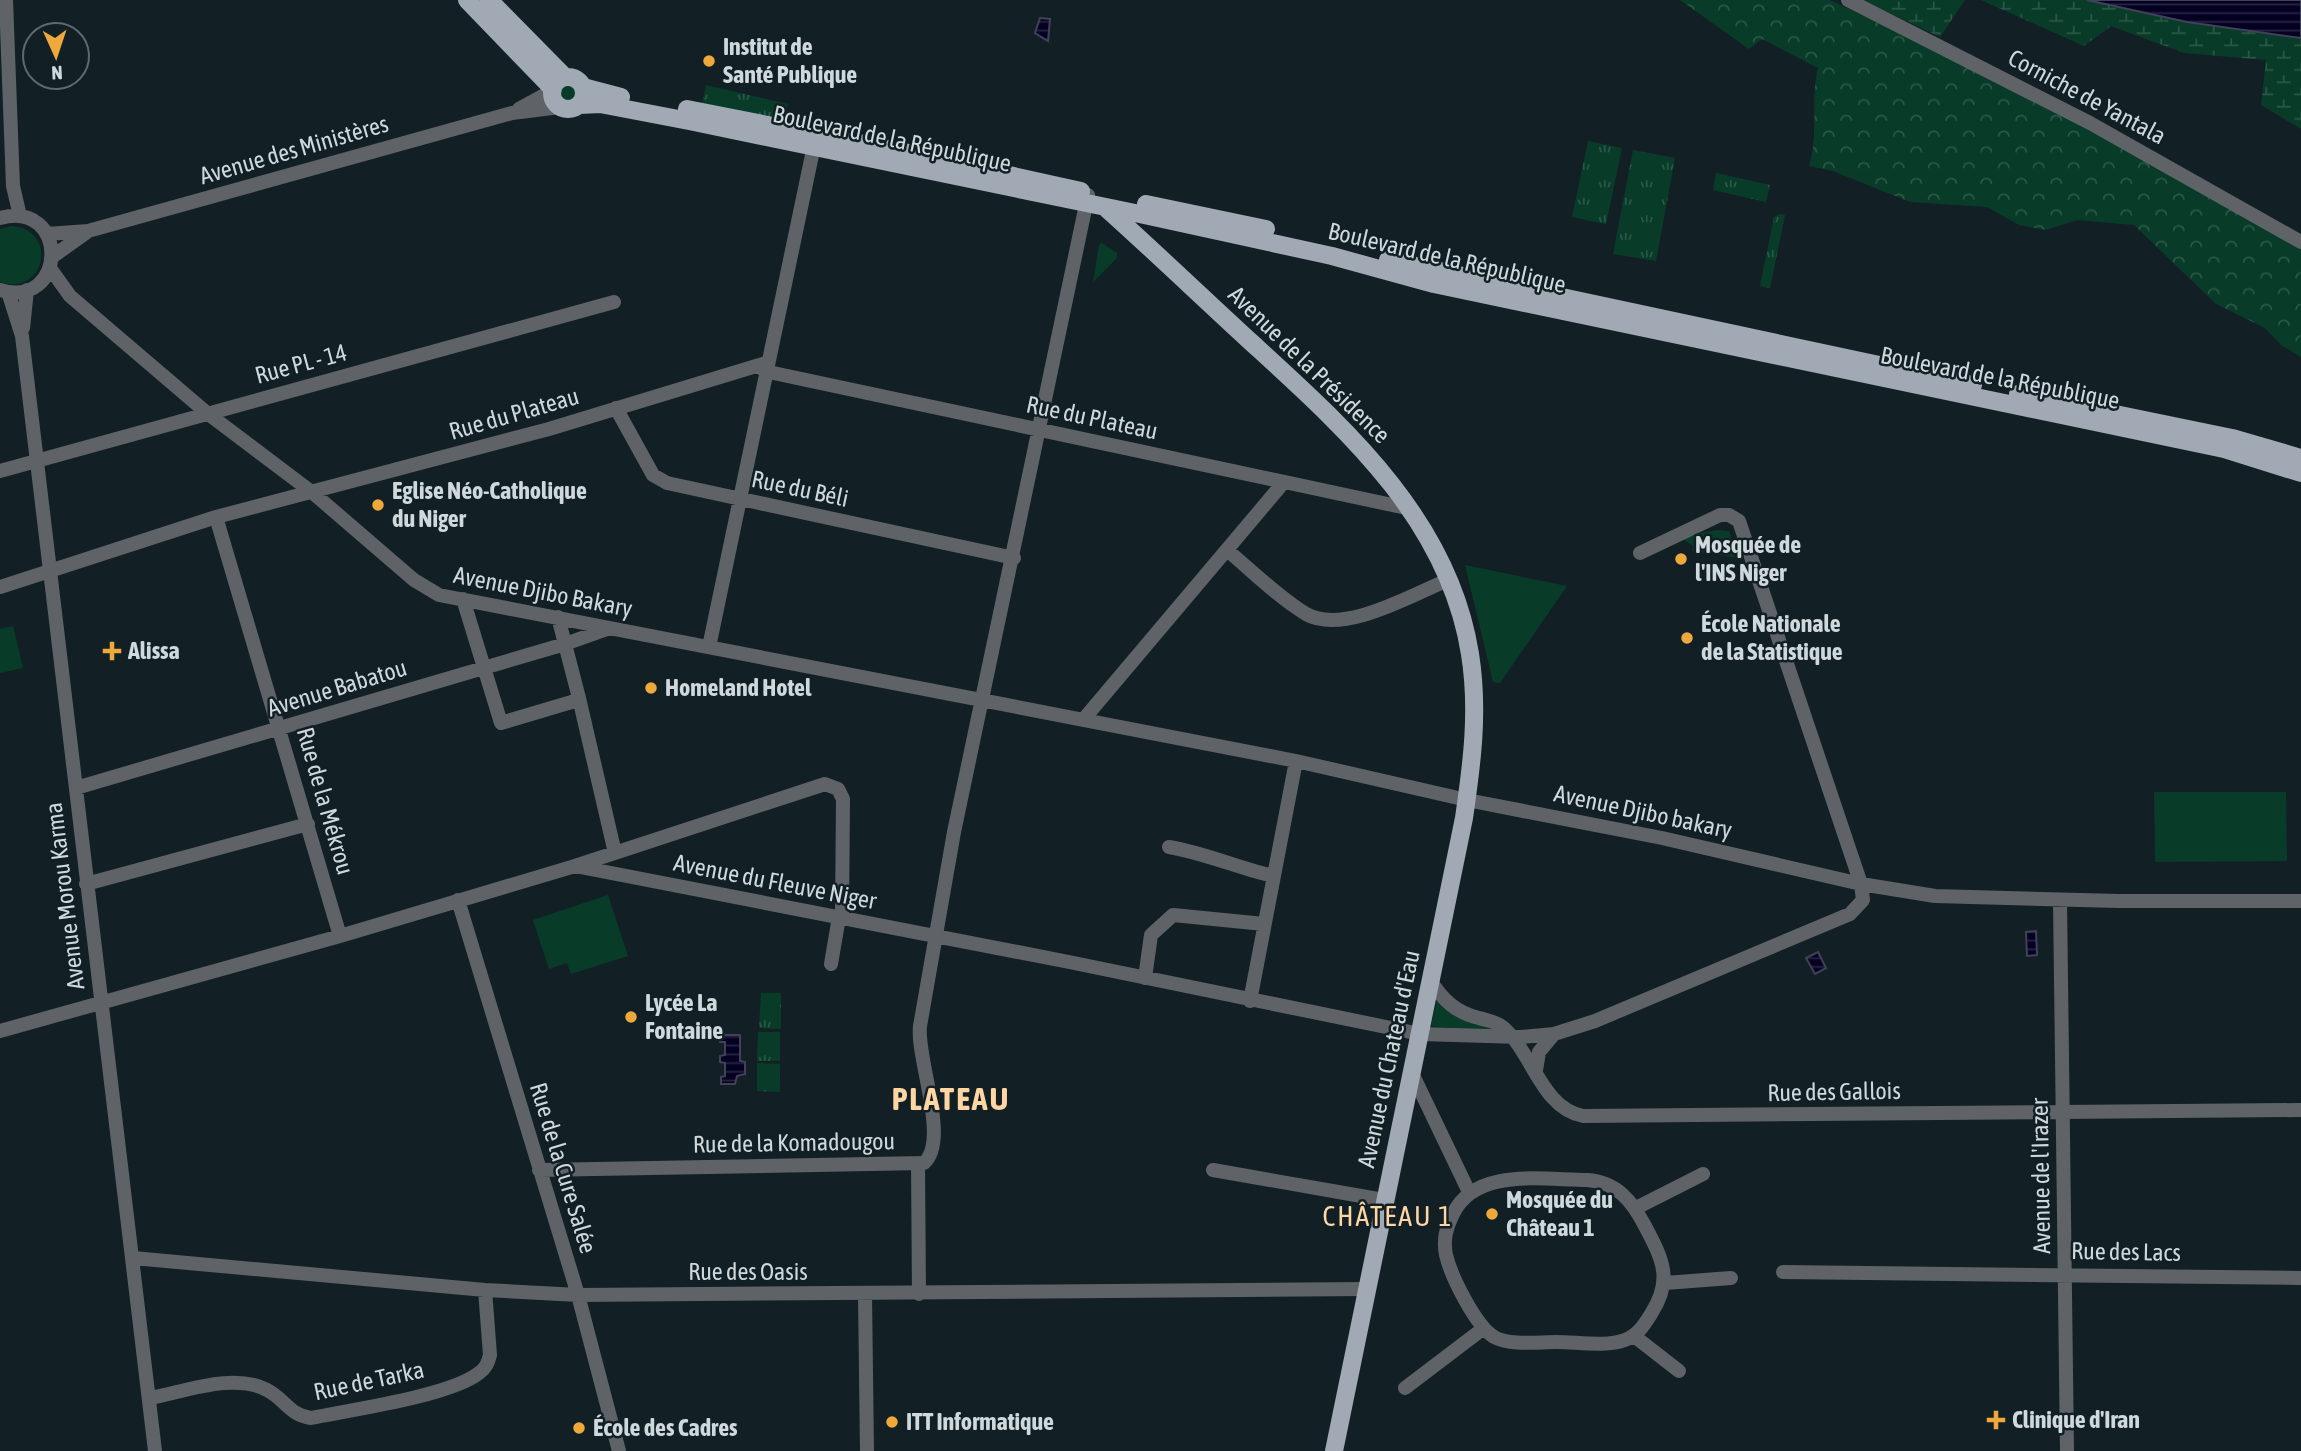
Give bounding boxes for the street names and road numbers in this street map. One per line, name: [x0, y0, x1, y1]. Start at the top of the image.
street label: Corniche de Yantala: [2004, 44, 2170, 149]
street label: Boulevard de la République: [770, 100, 1014, 177]
street label: Avenue des Ministères: [196, 110, 391, 189]
street label: Boulevard de la République: [1326, 217, 1569, 298]
street label: Avenue de la Présidence: [1223, 281, 1396, 449]
street label: Rue PL - 14: [252, 338, 350, 389]
street label: Boulevard de la République: [1878, 341, 2122, 414]
street label: Rue du Plateau: [446, 382, 582, 445]
street label: Rue du Plateau: [1024, 390, 1160, 445]
street label: Rue du Béli: [749, 465, 851, 512]
street label: Avenue Djibo Bakary: [451, 561, 635, 622]
street label: Avenue Babatou: [264, 654, 410, 722]
street label: Rue de la Mékrou: [292, 724, 359, 877]
street label: Avenue Djibo bakary: [1552, 779, 1735, 844]
street label: Avenue Morou Karma: [40, 801, 89, 991]
street label: Avenue du Fleuve Niger: [672, 849, 879, 915]
street label: Avenue du Chateau d'Eau: [1352, 948, 1425, 1170]
street label: Rue des Gallois: [1767, 1077, 1901, 1106]
street label: Rue de la Cure Salée: [525, 1079, 602, 1256]
street label: Avenue de l'Irazer: [2026, 1097, 2055, 1254]
street label: Rue de la Komadougou: [693, 1127, 895, 1158]
street label: Rue des Lacs: [2071, 1237, 2181, 1266]
street label: Rue des Oasis: [688, 1258, 808, 1285]
street label: Rue de Tarka: [311, 1356, 427, 1405]

